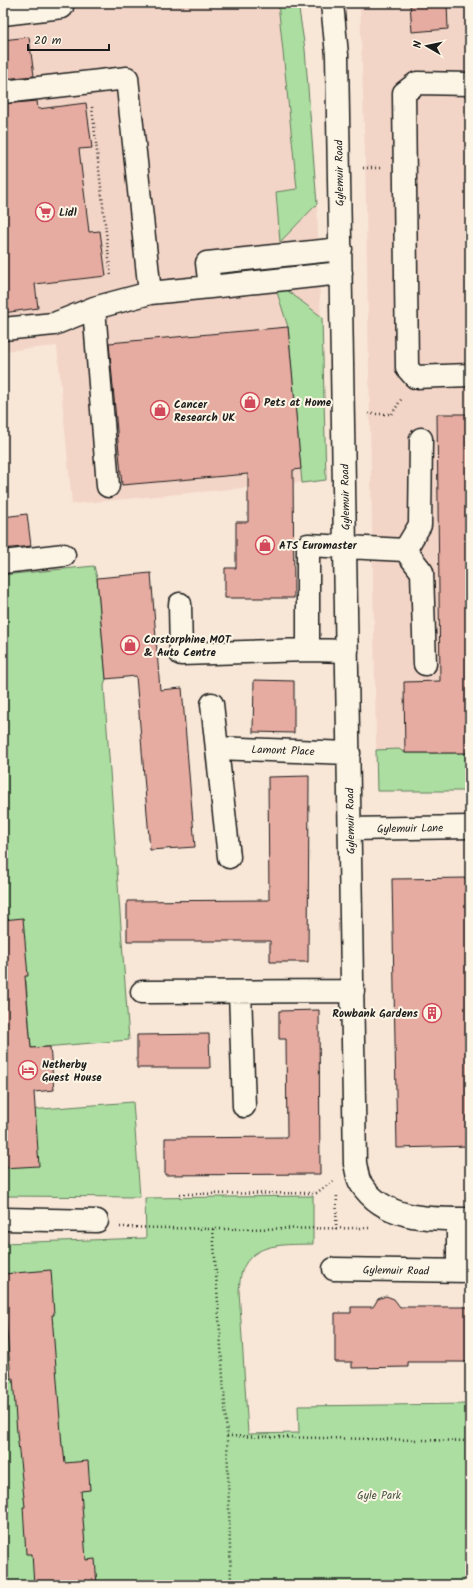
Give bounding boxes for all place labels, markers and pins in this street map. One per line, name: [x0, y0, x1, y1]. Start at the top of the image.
supermarket icon: Lidl: [34, 201, 56, 223]
place label: Lidl: [59, 204, 77, 222]
shop icon: Pets at Home: [239, 391, 261, 413]
place label: Pets at Home: [264, 394, 332, 412]
place label: Cancer Research UK: [174, 396, 235, 427]
shop icon: Cancer Research UK: [149, 399, 171, 421]
shop icon: ATS Euromaster: [254, 534, 276, 556]
place label: ATS Euromaster: [279, 537, 358, 555]
place label: Corstorphine MOT & Auto Centre: [144, 631, 232, 662]
shop icon: Corstorphine MOT & Auto Centre: [119, 634, 141, 656]
building icon: Rowbank Gardens: [421, 1002, 443, 1024]
place label: Rowbank Gardens: [332, 1005, 419, 1023]
place label: Netherby Guest House: [42, 1056, 102, 1087]
hotel icon: Netherby Guest House: [17, 1059, 39, 1081]

